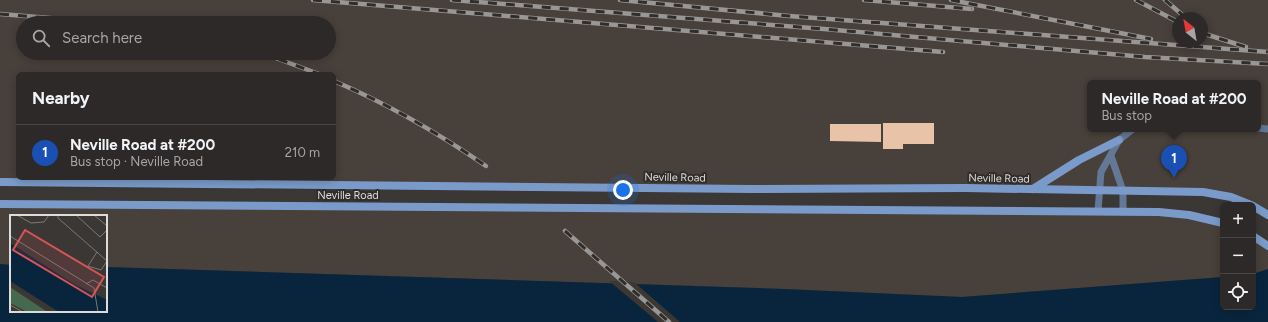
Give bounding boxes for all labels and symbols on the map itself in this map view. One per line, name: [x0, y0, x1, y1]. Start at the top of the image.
north arrow: [1172, 12, 1208, 48]
pin: 1: [1161, 145, 1187, 178]
street label: Neville Road: [644, 170, 706, 185]
street label: Neville Road: [968, 171, 1030, 186]
your location: [613, 180, 633, 200]
street label: Neville Road: [317, 189, 379, 202]
inset map: [10, 215, 107, 312]

